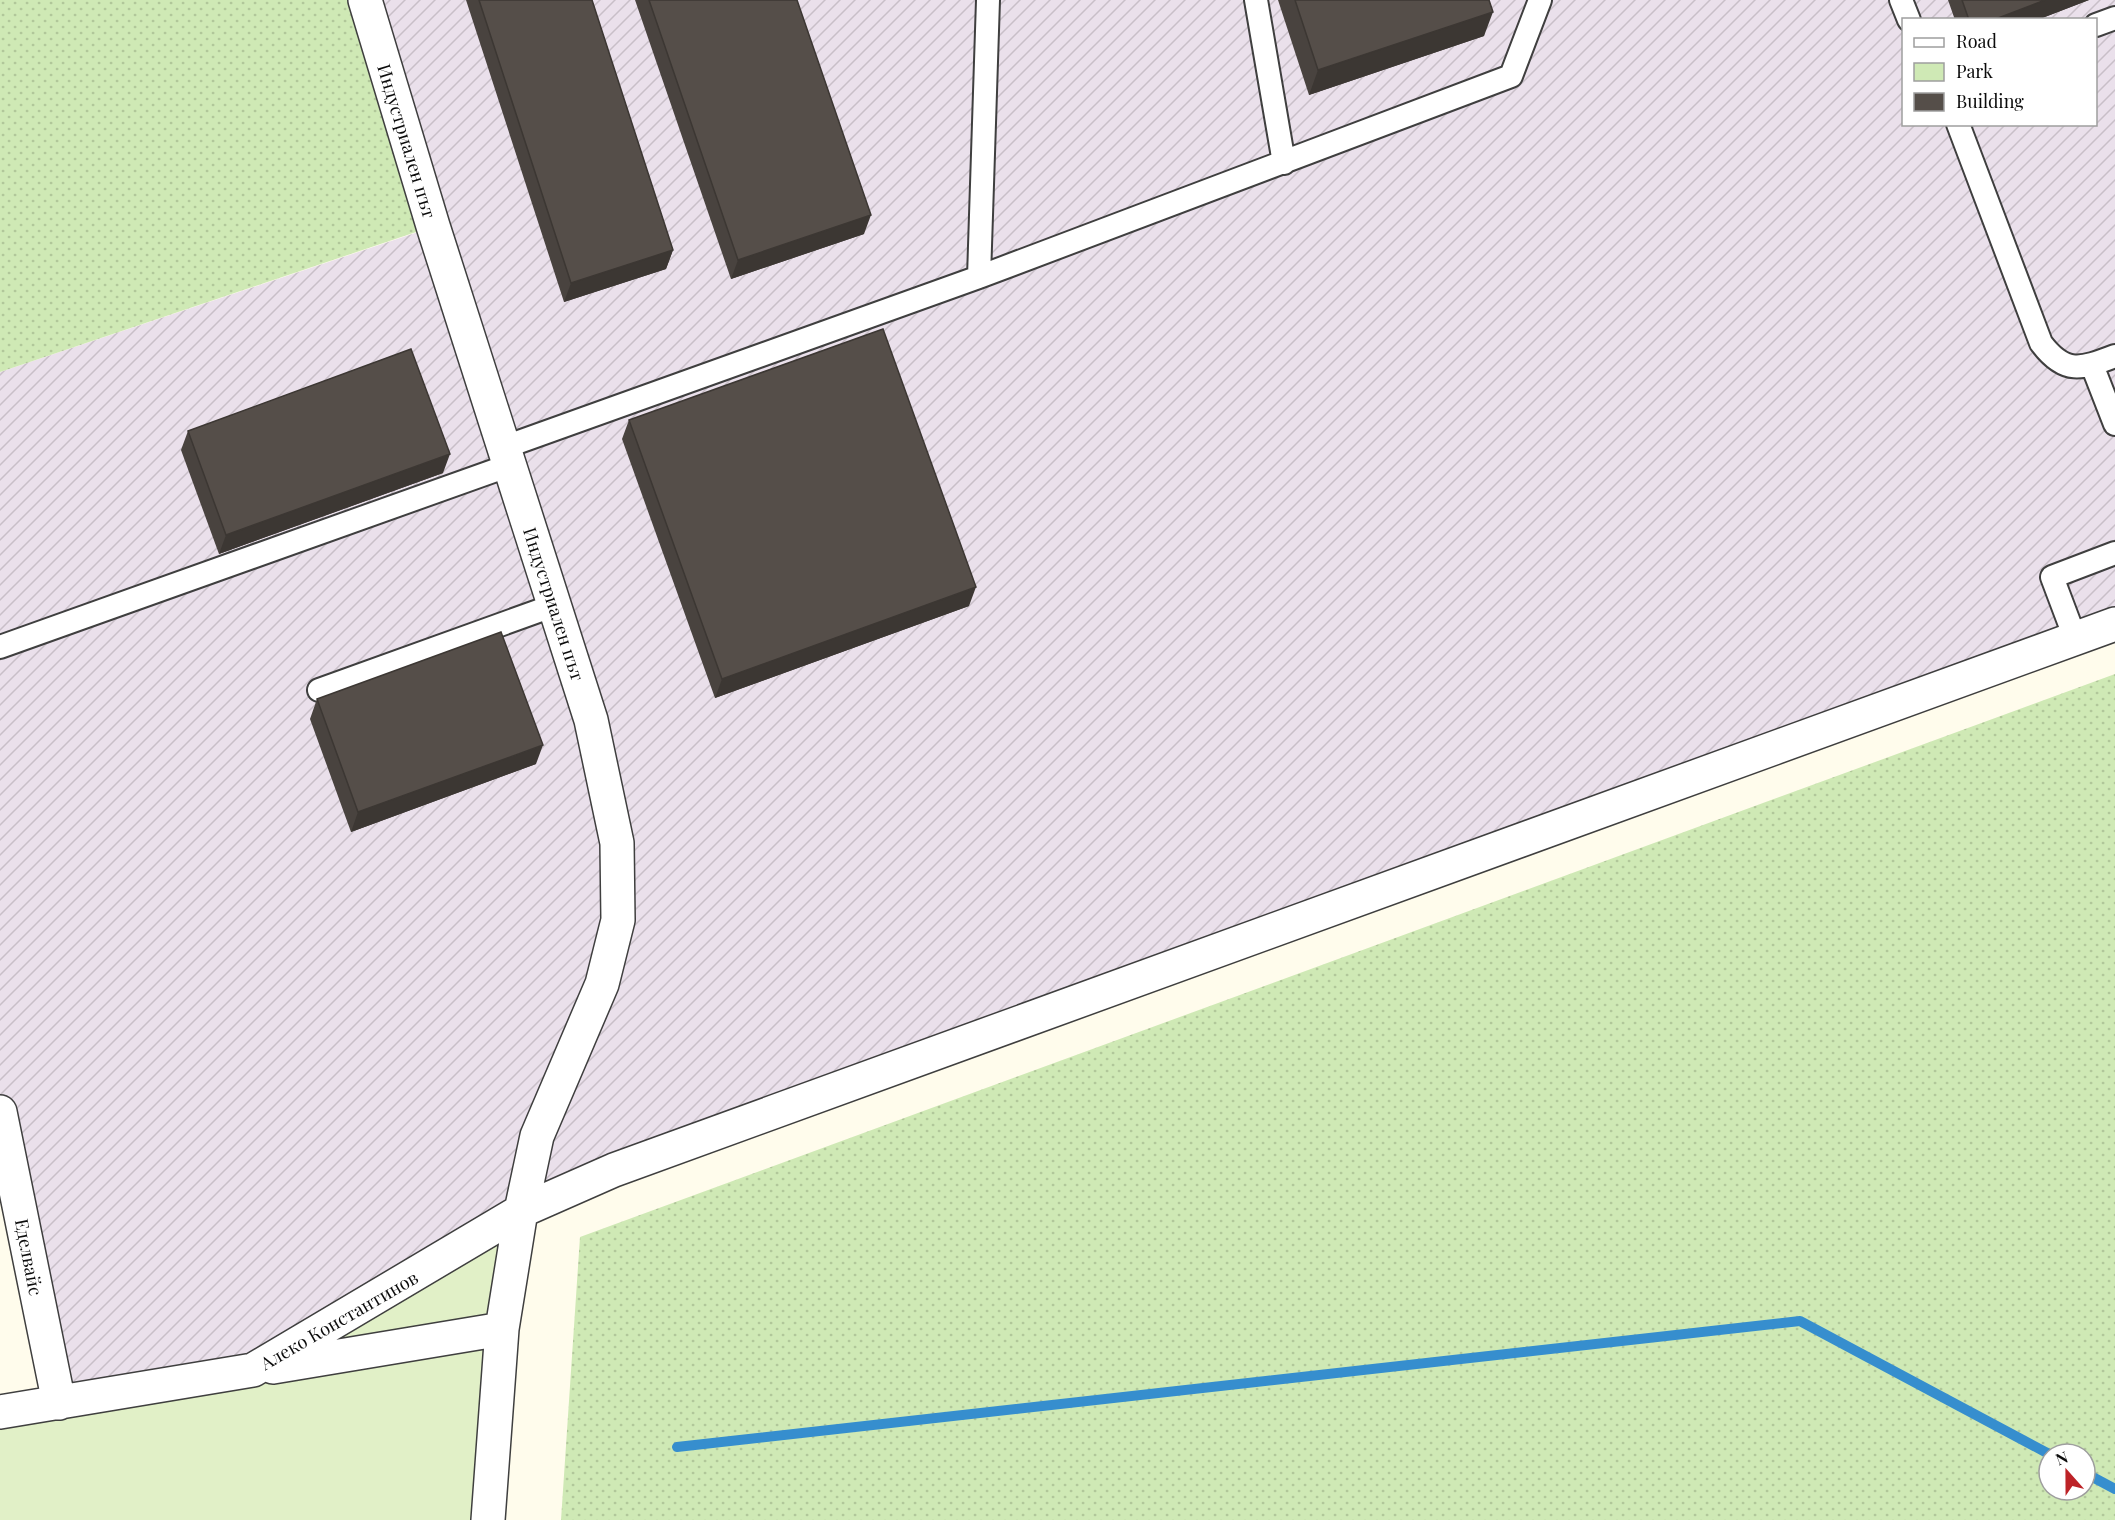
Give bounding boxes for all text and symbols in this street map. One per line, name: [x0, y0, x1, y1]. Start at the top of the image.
legend: [1902, 18, 2097, 126]
text: Road: [1956, 29, 1997, 53]
text: Park: [1956, 59, 1993, 83]
street label: Индустриален път: [372, 61, 442, 221]
text: Building: [1956, 89, 2024, 113]
street label: Индустриален път: [518, 524, 590, 684]
street label: Еделвайс: [10, 1217, 48, 1298]
street label: Алеко Константинов: [255, 1265, 422, 1375]
north arrow: [2037, 1442, 2097, 1502]
text: N: [2052, 1445, 2071, 1469]

